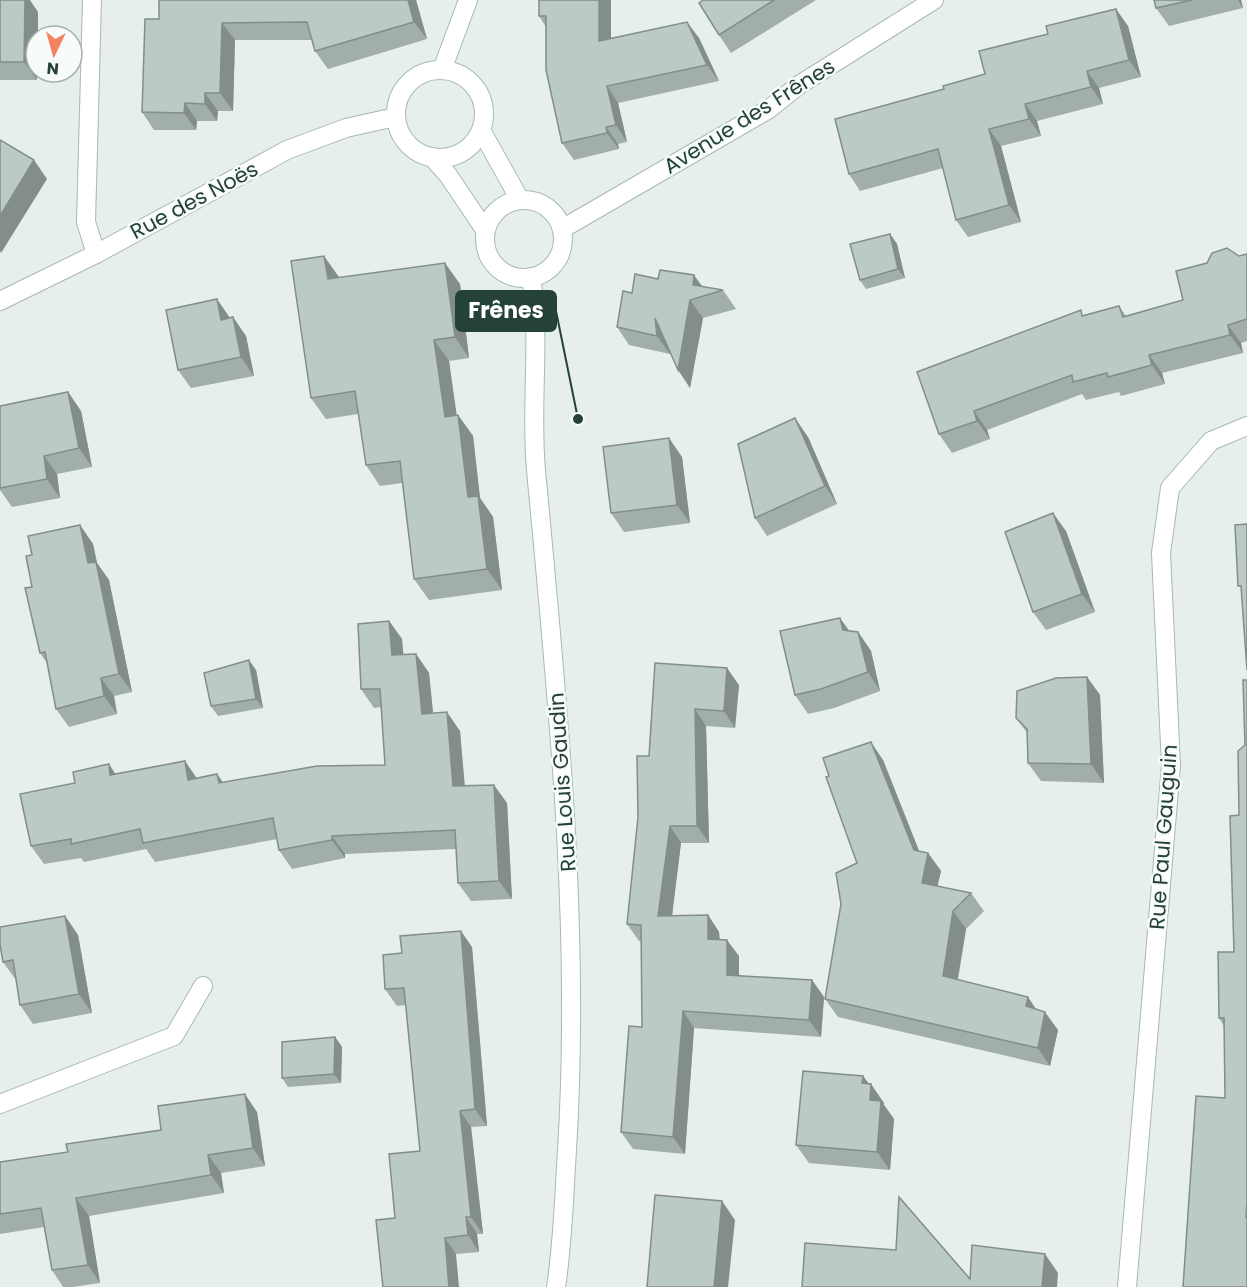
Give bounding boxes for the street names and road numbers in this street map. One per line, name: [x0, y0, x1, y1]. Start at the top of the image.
street label: Avenue des Frênes: [658, 51, 840, 181]
street label: Rue des Noës: [125, 154, 263, 246]
street label: Rue Louis Gaudin: [541, 692, 583, 872]
street label: Rue Paul Gauguin: [1142, 743, 1184, 931]

